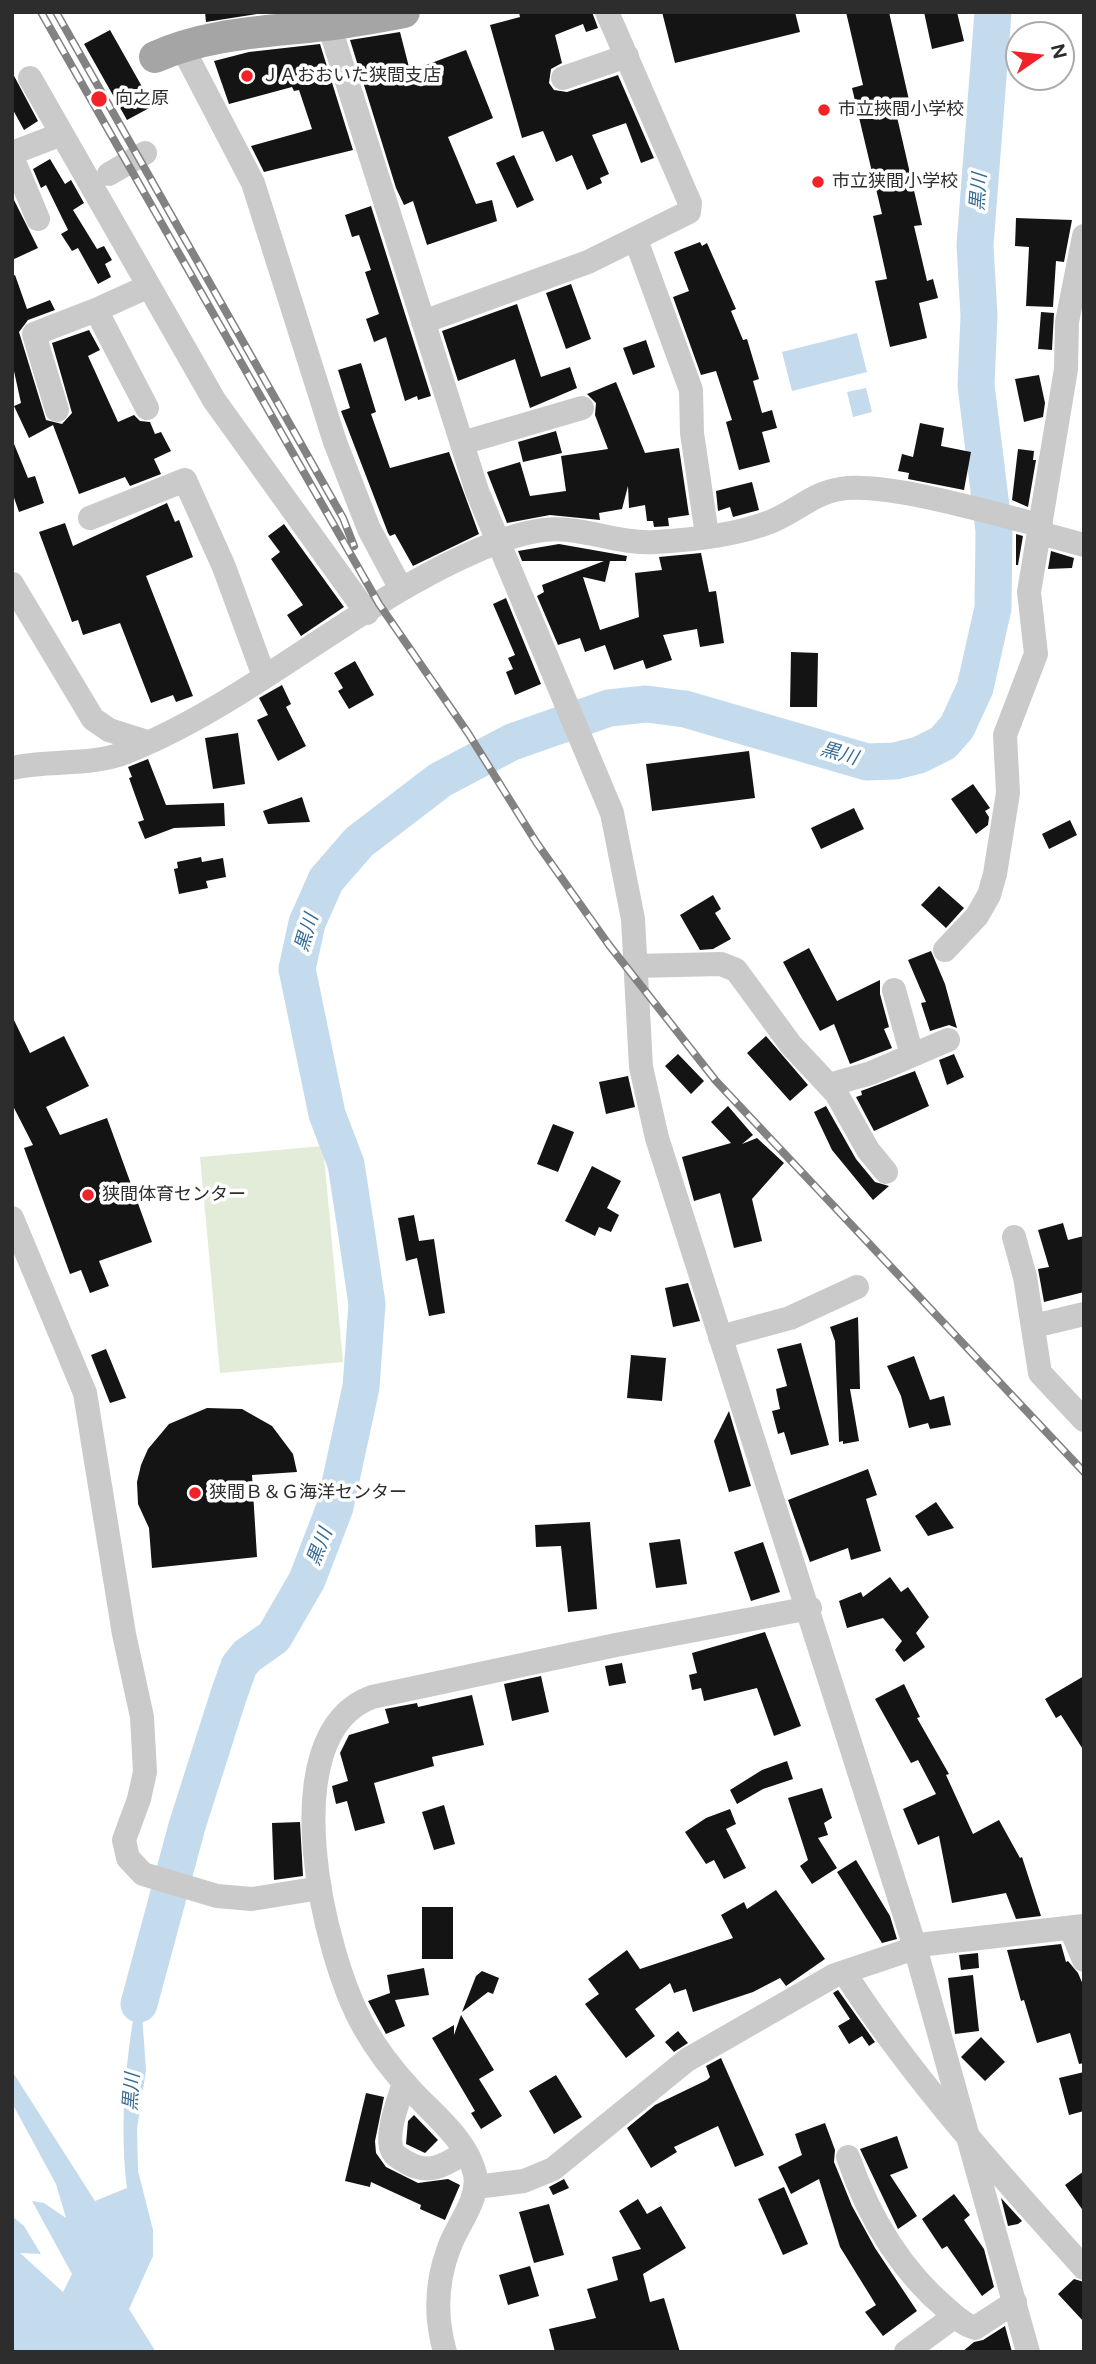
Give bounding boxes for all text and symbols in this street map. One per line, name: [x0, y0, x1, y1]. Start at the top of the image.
north arrow: [1005, 21, 1075, 91]
text: N: [1046, 41, 1072, 61]
place label: ＪＡおおいた狭間支店: [261, 65, 441, 87]
marker: ＪＡおおいた狭間支店: [239, 68, 255, 84]
place label: 向之原: [115, 88, 169, 110]
marker: 向之原: [89, 89, 109, 109]
place label: 市立挾間小学校: [838, 99, 964, 121]
marker: 市立挾間小学校: [816, 102, 832, 118]
place label: 市立狭間小学校: [832, 171, 958, 193]
water label: 黒川: [966, 172, 992, 212]
marker: 市立狭間小学校: [810, 174, 826, 190]
water label: 黒川: [818, 738, 860, 770]
water label: 黒川: [291, 911, 323, 955]
place label: 狭間体育センター: [102, 1184, 246, 1206]
marker: 狭間体育センター: [80, 1187, 96, 1203]
place label: 狭間Ｂ＆Ｇ海洋センター: [209, 1482, 407, 1504]
marker: 狭間Ｂ＆Ｇ海洋センター: [187, 1485, 203, 1501]
water label: 黒川: [303, 1525, 337, 1569]
water label: 黒川: [119, 2072, 145, 2112]

